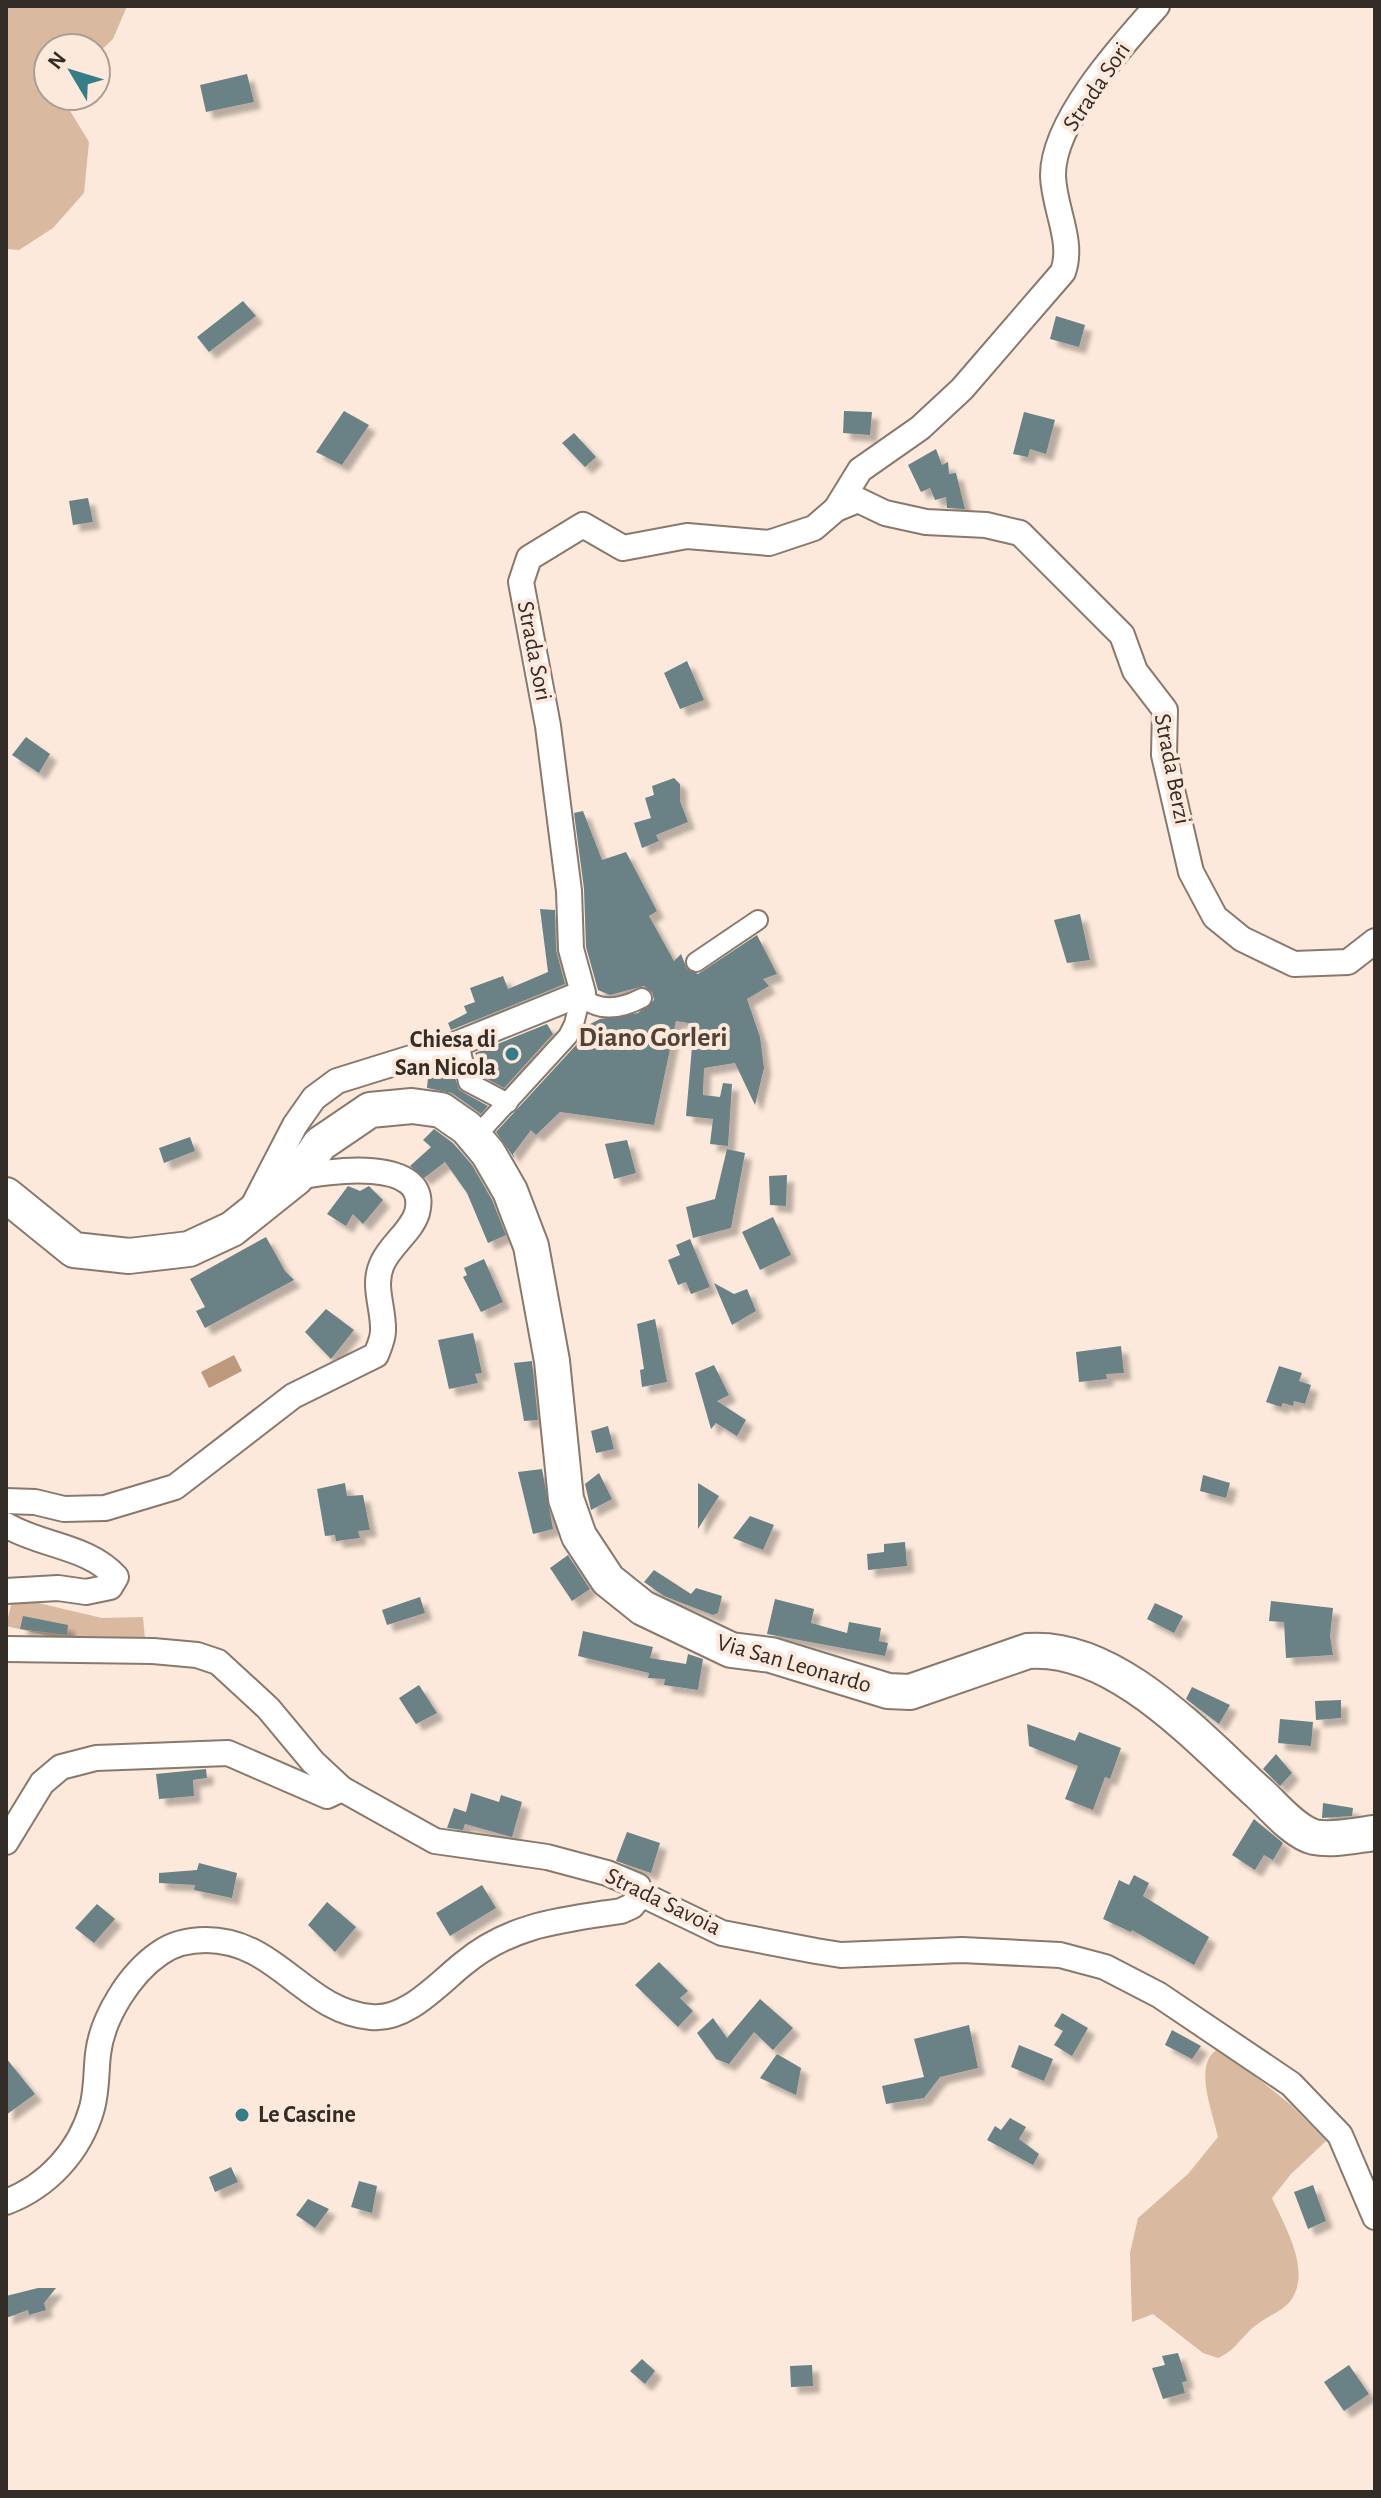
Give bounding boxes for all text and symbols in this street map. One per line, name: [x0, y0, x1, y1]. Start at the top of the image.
north arrow: [32, 32, 112, 112]
street label: Strada Sori: [1059, 38, 1135, 136]
text: N: [44, 48, 70, 73]
street label: Strada Sori: [513, 599, 555, 703]
street label: Strada Berzi: [1150, 712, 1194, 826]
district label: Diano Gorleri: [579, 1024, 727, 1052]
place label: Chiesa di San Nicola: [395, 1028, 496, 1080]
marker: Chiesa di San Nicola: [503, 1045, 521, 1063]
street label: Via San Leonardo: [714, 1630, 874, 1698]
street label: Strada Savoia: [601, 1864, 725, 1940]
place label: Le Cascine: [258, 2103, 356, 2127]
marker: Le Cascine: [233, 2106, 251, 2124]

